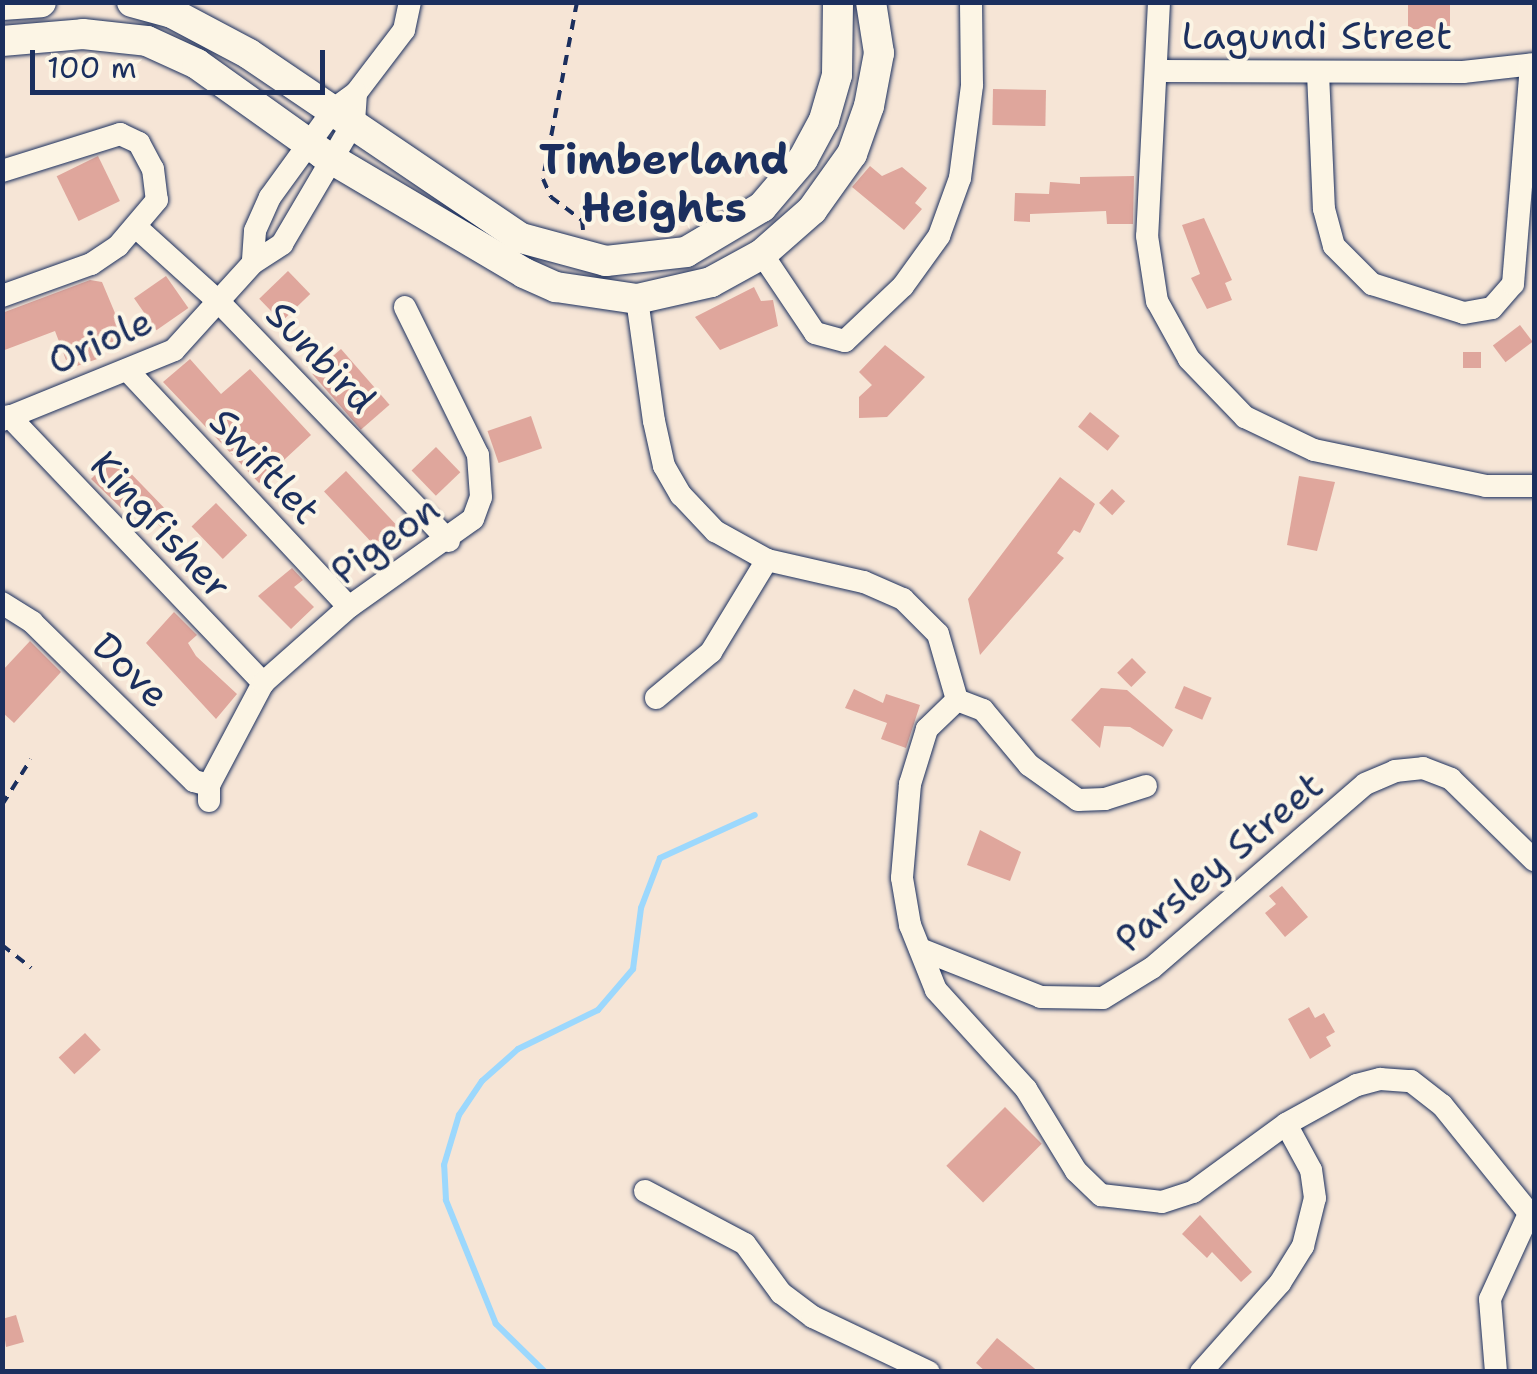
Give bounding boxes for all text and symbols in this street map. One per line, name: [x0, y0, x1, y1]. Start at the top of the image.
street label: Lagundi Street: [1182, 13, 1452, 59]
scale bar: [35, 30, 330, 92]
text: 100 m: [47, 47, 137, 88]
district label: Timberland Heights: [539, 134, 789, 232]
street label: Sunbird: [257, 292, 385, 422]
street label: Oriole: [41, 298, 159, 384]
street label: Swiftlet: [200, 399, 330, 533]
street label: Kingfisher: [81, 442, 241, 608]
street label: Pigeon: [322, 486, 448, 594]
street label: Dove: [83, 623, 179, 717]
street label: Parsley Street: [1106, 762, 1332, 962]

